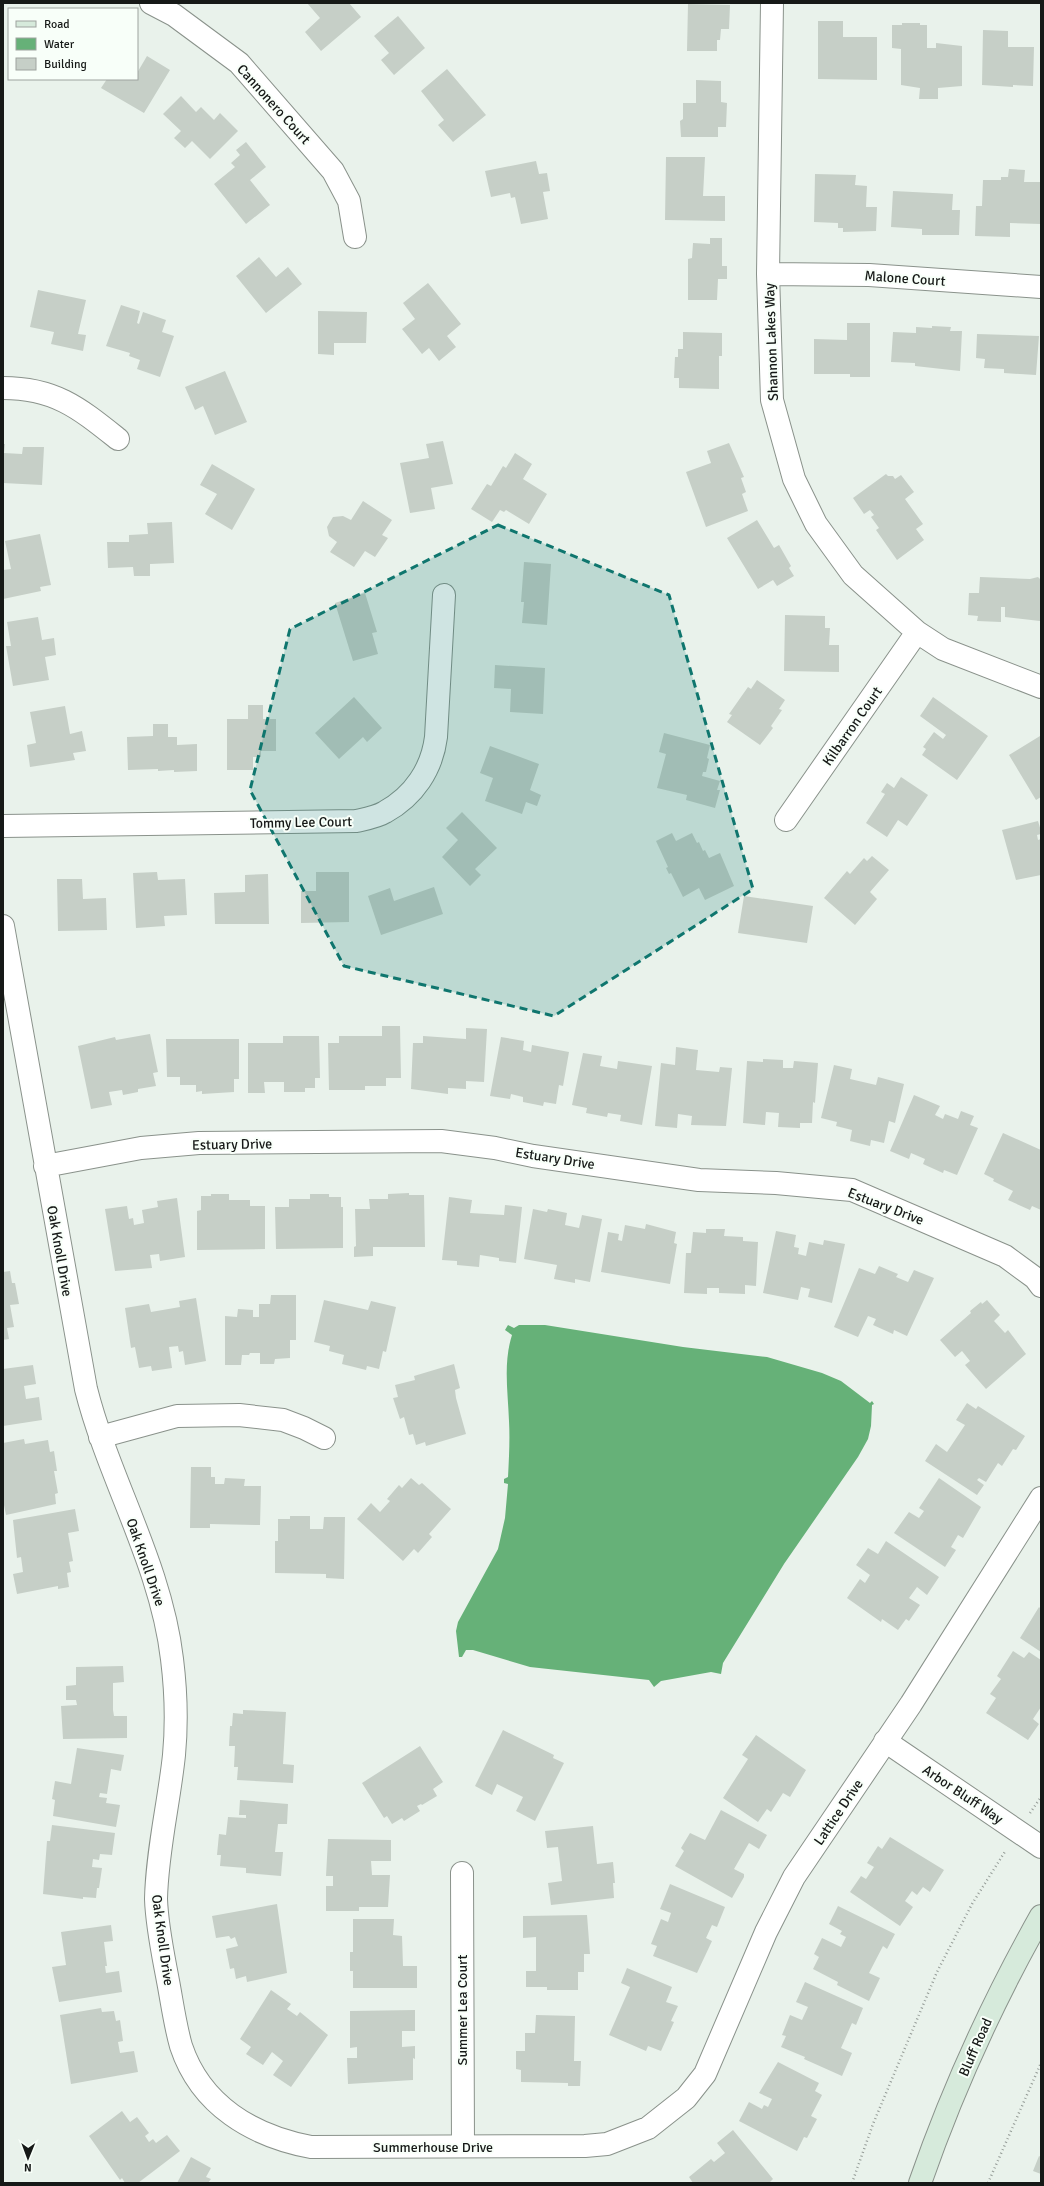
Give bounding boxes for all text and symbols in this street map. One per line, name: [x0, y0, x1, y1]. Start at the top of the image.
legend: [8, 8, 138, 80]
text: Road: [44, 17, 70, 32]
text: Water: [44, 37, 75, 52]
text: Building: [44, 57, 87, 72]
street label: Cannonero Court: [233, 61, 314, 148]
street label: Malone Court: [864, 267, 946, 290]
street label: Shannon Lakes Way: [761, 282, 782, 401]
street label: Kilbarron Court: [819, 683, 886, 769]
street label: Tommy Lee Court: [250, 813, 352, 832]
street label: Estuary Drive: [192, 1135, 272, 1154]
street label: Estuary Drive: [514, 1144, 596, 1173]
street label: Estuary Drive: [845, 1184, 926, 1229]
street label: Oak Knoll Drive: [43, 1204, 76, 1298]
street label: Oak Knoll Drive: [123, 1516, 169, 1608]
street label: Arbor Bluff Way: [919, 1761, 1007, 1828]
street label: Lattice Drive: [810, 1776, 867, 1848]
street label: Oak Knoll Drive: [148, 1893, 177, 1987]
street label: Summer Lea Court: [454, 1955, 471, 2065]
street label: Bluff Road: [955, 2015, 996, 2079]
north arrow: [8, 2138, 48, 2178]
street label: Summerhouse Drive: [373, 2139, 493, 2156]
text: N: [24, 2161, 32, 2174]

